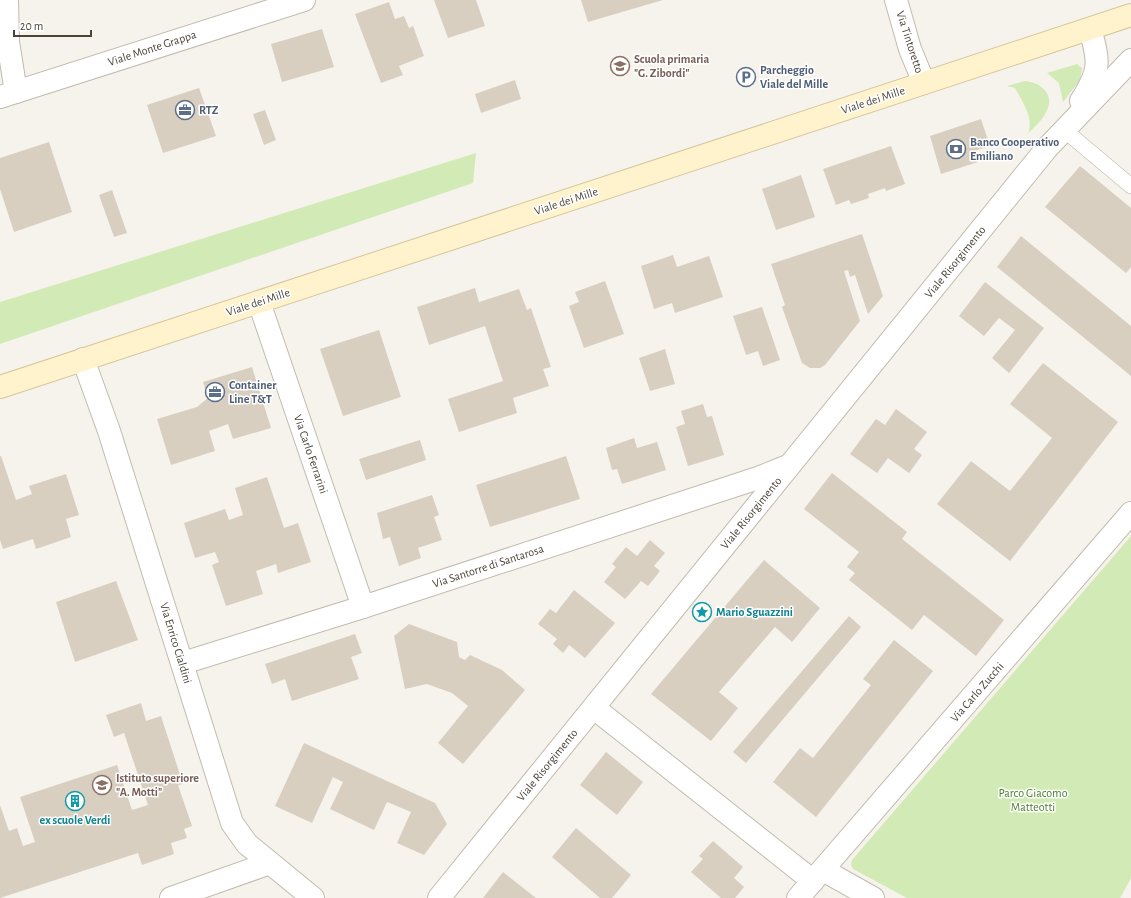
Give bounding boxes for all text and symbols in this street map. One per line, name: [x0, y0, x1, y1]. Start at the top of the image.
street label: Via Tintoretto: [894, 10, 926, 75]
scale bar: [14, 12, 91, 38]
text: 20 m: [20, 20, 43, 32]
street label: Viale Monte Grappa: [106, 28, 198, 68]
place label: Scuola primaria "G. Zibordi": [634, 53, 709, 79]
school or university icon: Scuola primaria "G. Zibordi": [609, 55, 631, 77]
place label: Parcheggio Viale del Mille: [760, 64, 828, 90]
parking icon: Parcheggio Viale del Mille: [735, 66, 757, 88]
street label: Viale dei Mille: [840, 84, 906, 116]
office icon: RTZ: [174, 99, 196, 121]
place label: RTZ: [199, 104, 219, 116]
place label: Banco Cooperativo Emiliano: [970, 136, 1059, 162]
bank icon: Banco Cooperativo Emiliano: [945, 138, 967, 160]
street label: Viale dei Mille: [533, 185, 599, 217]
street label: Viale Risorgimento: [922, 224, 988, 300]
street label: Viale dei Mille: [225, 286, 291, 318]
place label: Container Line T&T: [229, 379, 277, 405]
office icon: Container Line T&T: [204, 381, 226, 403]
street label: Via Carlo Ferrarini: [292, 413, 330, 495]
street label: Viale Risorgimento: [718, 475, 784, 551]
street label: Via Santorre di Santarosa: [431, 542, 545, 590]
street label: Via Enrico Cialdini: [158, 601, 194, 685]
place icon: Mario Sguazzini: [691, 601, 713, 623]
place label: Mario Sguazzini: [716, 606, 793, 618]
street label: Via Carlo Zucchi: [948, 660, 1006, 724]
street label: Viale Risorgimento: [514, 727, 580, 803]
place label: Istituto superiore "A. Motti": [116, 772, 199, 798]
school or university icon: Istituto superiore "A. Motti": [91, 774, 113, 796]
park label: Parco Giacomo Matteotti: [998, 787, 1068, 813]
building icon: ex scuole Verdi: [64, 790, 86, 812]
place label: ex scuole Verdi: [40, 814, 110, 826]

